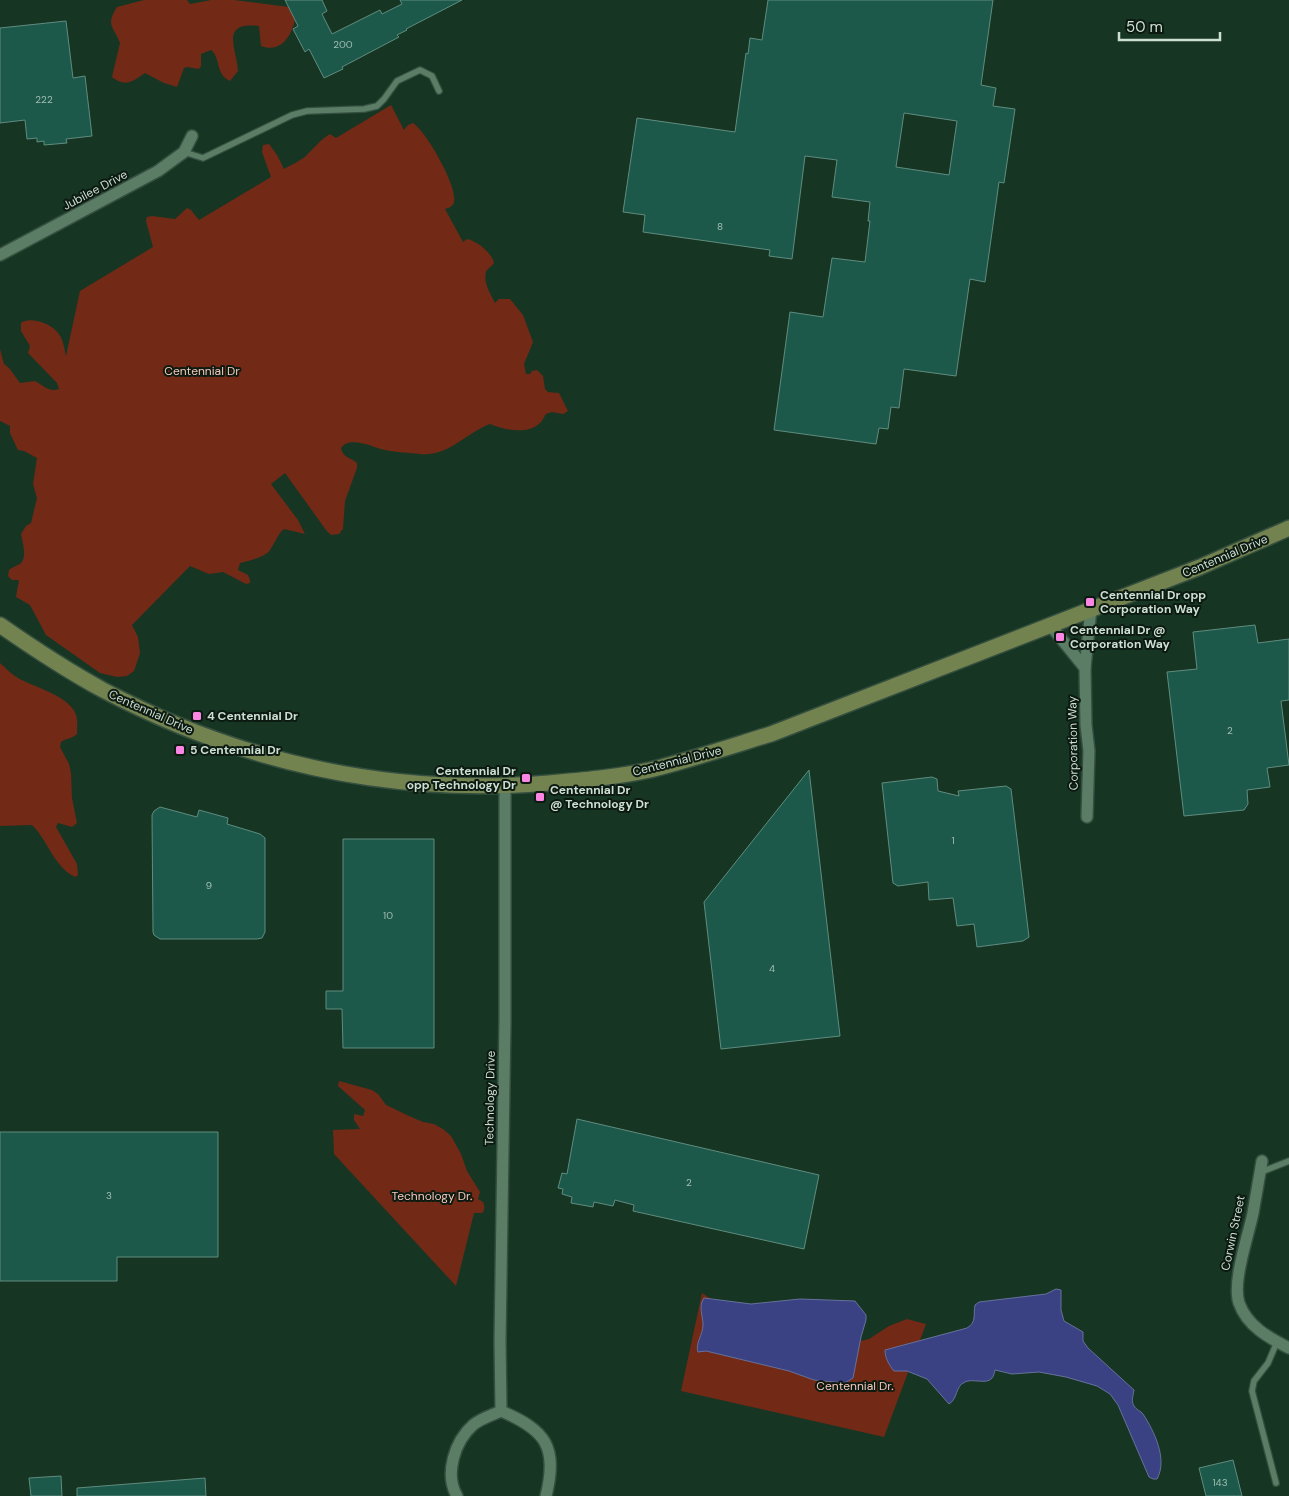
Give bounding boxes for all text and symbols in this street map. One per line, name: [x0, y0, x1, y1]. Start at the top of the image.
scale bar: [1119, 10, 1220, 42]
text: 50 m: [1126, 17, 1163, 37]
house number: 200: [333, 38, 353, 51]
house number: 222: [35, 93, 53, 106]
street label: Jubilee Drive: [60, 166, 130, 214]
house number: 8: [717, 220, 723, 233]
park label: Centennial Dr: [164, 363, 240, 379]
street label: Centennial Drive: [1180, 531, 1270, 581]
place label: Centennial Dr opp Corporation Way: [1100, 587, 1206, 617]
marker: Centennial Dr opp Corporation Way: [1084, 596, 1096, 608]
place label: Centennial Dr @ Corporation Way: [1070, 622, 1170, 652]
marker: Centennial Dr @ Corporation Way: [1054, 631, 1066, 643]
street label: Centennial Drive: [106, 686, 196, 738]
street label: Corporation Way: [1064, 695, 1082, 790]
place label: 4 Centennial Dr: [207, 708, 298, 724]
marker: 4 Centennial Dr: [191, 710, 203, 722]
house number: 2: [1227, 724, 1233, 737]
place label: 5 Centennial Dr: [190, 742, 281, 758]
street label: Centennial Drive: [631, 742, 723, 780]
marker: 5 Centennial Dr: [174, 744, 186, 756]
place label: Centennial Dr opp Technology Dr: [407, 763, 516, 793]
marker: Centennial Dr opp Technology Dr: [520, 772, 532, 784]
place label: Centennial Dr @ Technology Dr: [550, 782, 649, 812]
marker: Centennial Dr @ Technology Dr: [534, 791, 546, 803]
house number: 1: [951, 834, 955, 847]
house number: 9: [206, 879, 212, 892]
house number: 10: [383, 909, 393, 922]
house number: 4: [769, 962, 775, 975]
street label: Technology Drive: [481, 1050, 499, 1146]
house number: 2: [686, 1176, 692, 1189]
park label: Technology Dr.: [392, 1188, 472, 1204]
house number: 3: [106, 1189, 112, 1202]
street label: Corwin Street: [1217, 1194, 1249, 1272]
park label: Centennial Dr.: [816, 1378, 894, 1394]
house number: 143: [1212, 1476, 1228, 1489]

